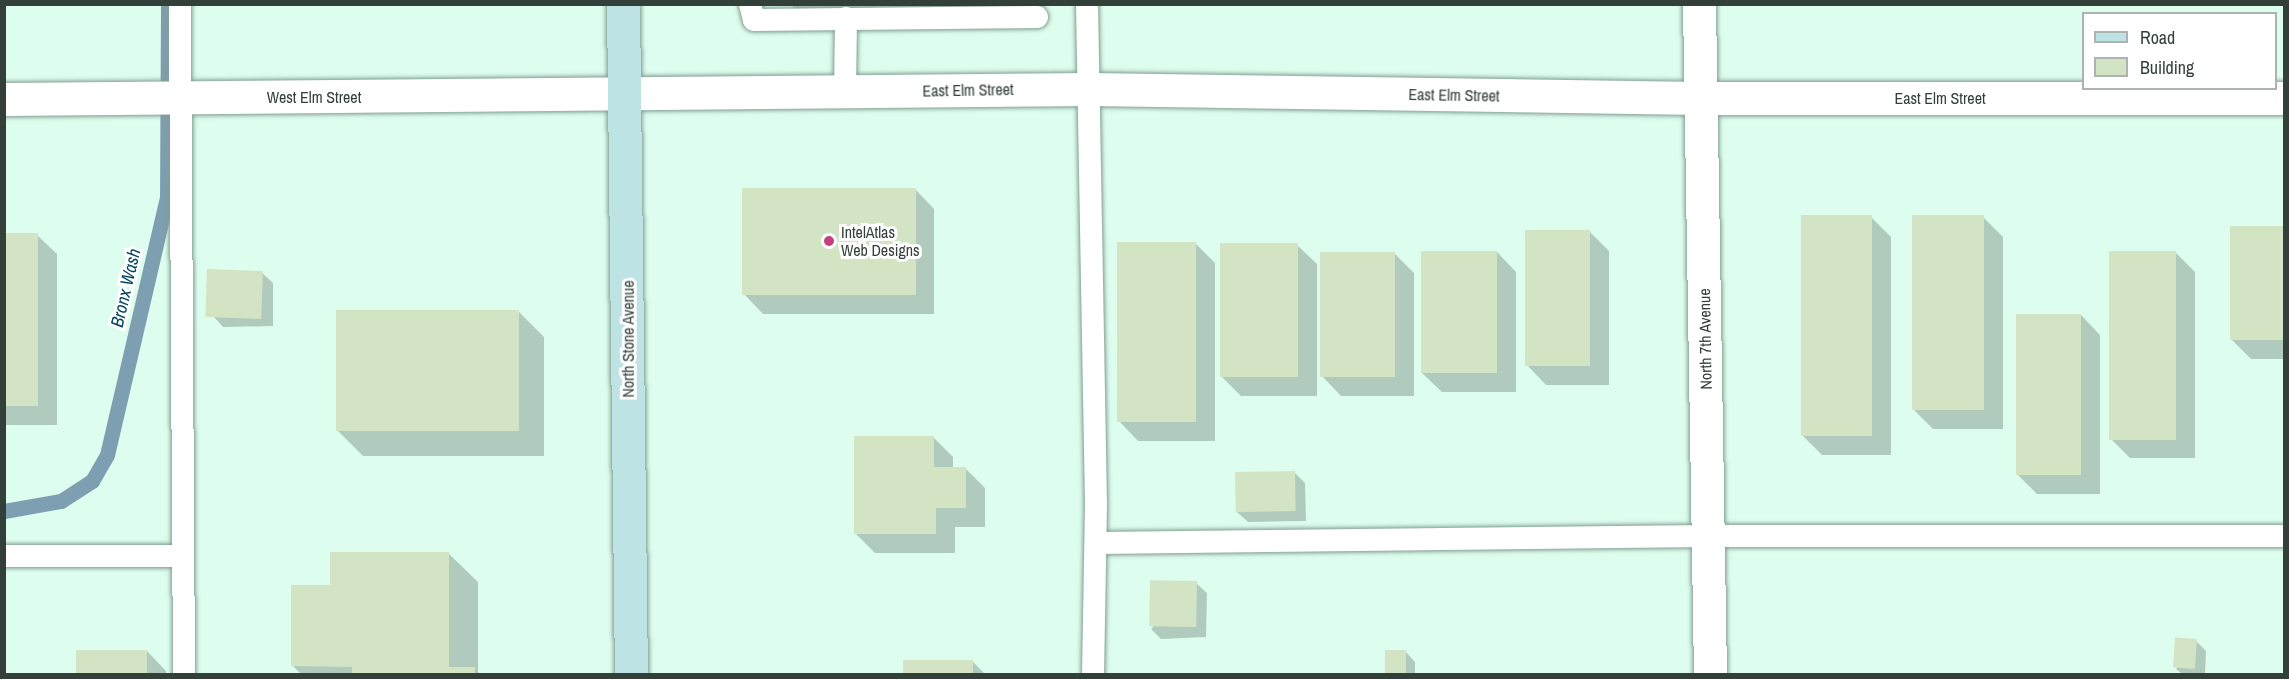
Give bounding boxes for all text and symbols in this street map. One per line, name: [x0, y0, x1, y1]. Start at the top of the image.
legend: [2082, 12, 2277, 90]
text: Road: [2140, 25, 2175, 50]
text: Building: [2140, 55, 2194, 80]
street label: East Elm Street: [922, 80, 1014, 100]
street label: East Elm Street: [1408, 85, 1500, 105]
street label: West Elm Street: [267, 87, 361, 107]
street label: East Elm Street: [1894, 88, 1986, 108]
place label: IntelAtlas Web Designs: [841, 222, 920, 260]
marker: IntelAtlas Web Designs: [822, 234, 836, 248]
water label: Bronx Wash: [106, 247, 146, 329]
street label: North Stone Avenue: [618, 280, 638, 398]
street label: North 7th Avenue: [1695, 288, 1715, 390]

